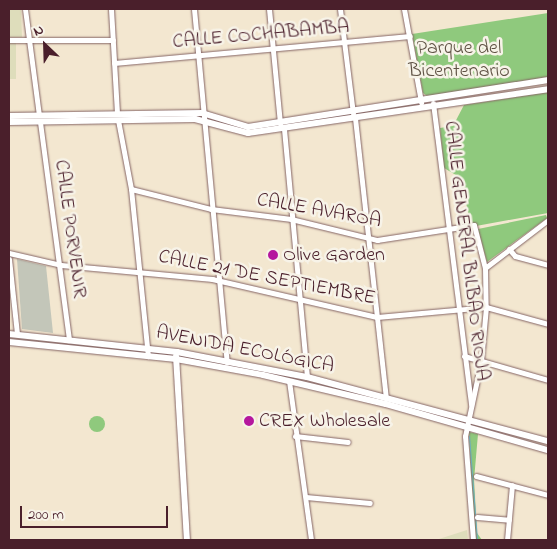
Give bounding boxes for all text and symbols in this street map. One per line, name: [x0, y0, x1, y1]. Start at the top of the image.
street label: CALLE COCHABAMBA: [172, 15, 350, 55]
text: N: [30, 19, 47, 42]
north arrow: [20, 20, 70, 70]
park label: Parque del Bicentenario: [408, 36, 510, 83]
street label: CALLE GENERAL BILBAO RIOJA: [438, 120, 494, 382]
street label: CALLE PORVENIR: [48, 158, 92, 300]
street label: CALLE AVAROA: [255, 188, 383, 234]
place label: Olive Garden: [283, 243, 385, 267]
street label: CALLE 21 DE SEPTIEMBRE: [156, 245, 378, 311]
marker: Olive Garden: [267, 249, 279, 261]
street label: AVENIDA ECOLÓGICA: [154, 321, 336, 379]
place label: CREX Wholesale: [259, 409, 390, 433]
marker: CREX Wholesale: [243, 415, 255, 427]
scale bar: [22, 496, 170, 528]
text: 200 m: [28, 504, 64, 526]

